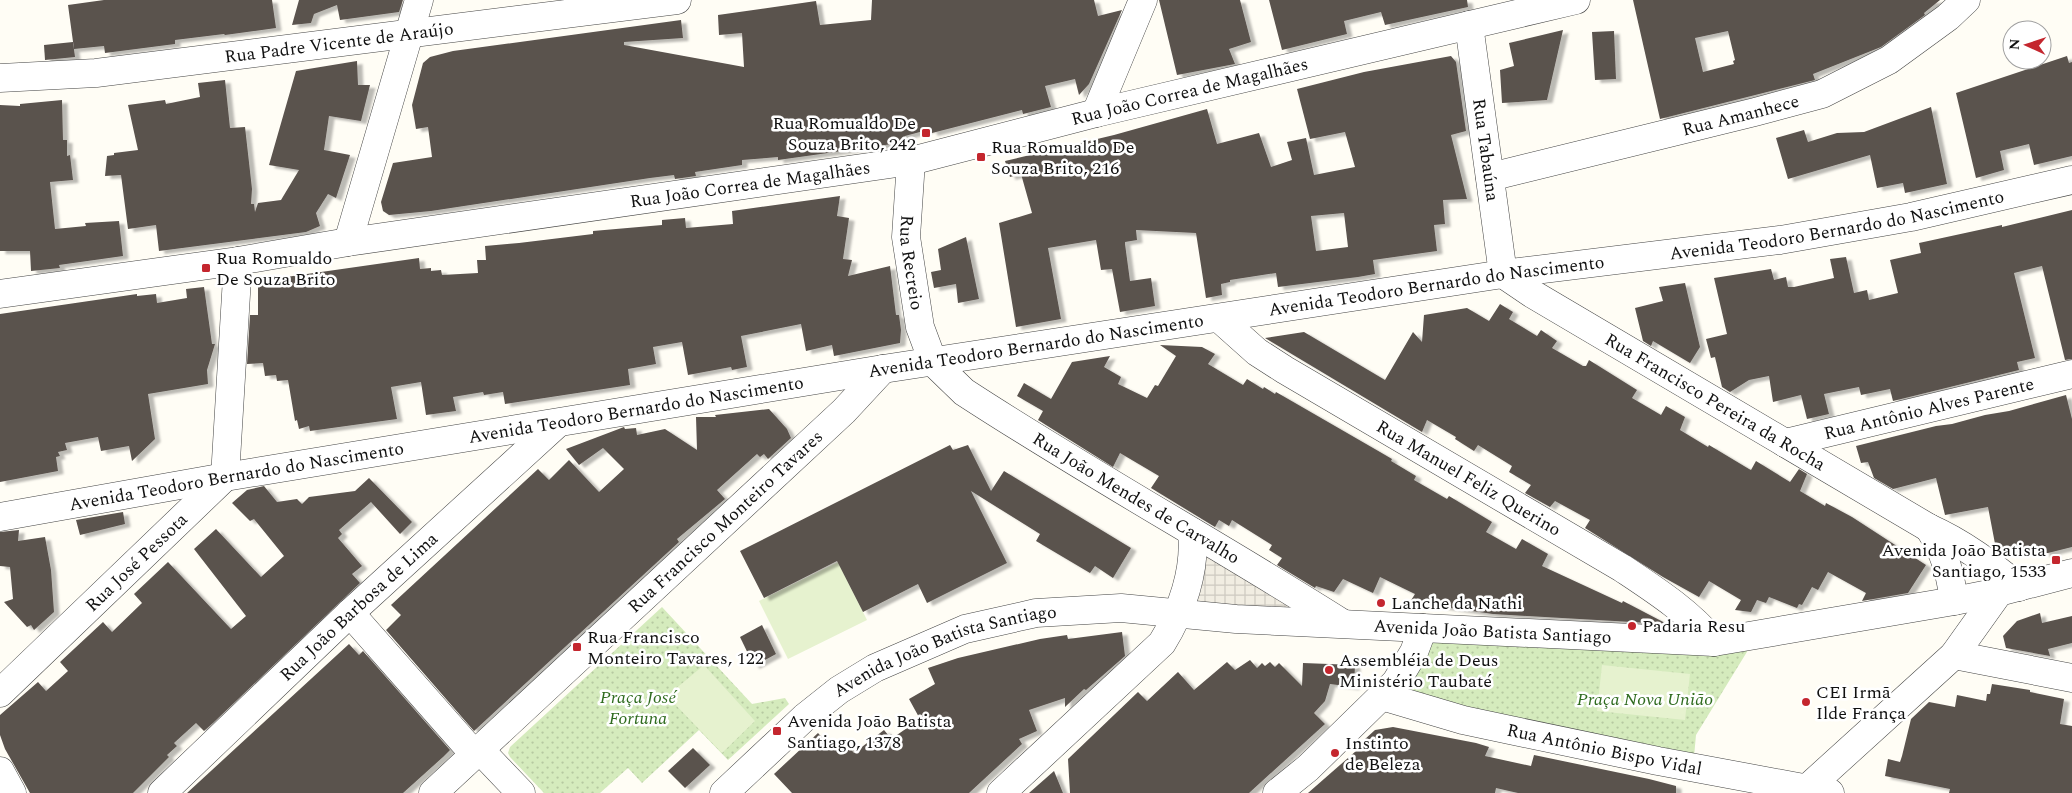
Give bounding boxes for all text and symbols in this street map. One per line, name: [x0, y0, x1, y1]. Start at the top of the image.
street label: Rua Padre Vicente de Araújo: [223, 15, 455, 70]
north arrow: [2002, 20, 2052, 70]
text: N: [2004, 38, 2025, 51]
street label: Rua João Correa de Magalhães: [1068, 50, 1311, 132]
street label: Rua Amanhece: [1679, 87, 1802, 143]
street label: Rua Tabaúna: [1466, 97, 1506, 203]
place label: Rua Romualdo De Souza Brito, 242: [773, 110, 916, 158]
marker: Rua Romualdo De Souza Brito, 242: [920, 127, 932, 139]
place label: Rua Romualdo De Souza Brito, 216: [991, 134, 1134, 182]
marker: Rua Romualdo De Souza Brito, 216: [975, 151, 987, 163]
street label: Rua João Correa de Magalhães: [628, 154, 872, 215]
street label: Avenida Teodoro Bernardo do Nascimento: [1668, 183, 2007, 267]
street label: Rua Recreio: [893, 214, 931, 312]
place label: Rua Romualdo De Souza Brito: [216, 245, 336, 293]
street label: Avenida Teodoro Bernardo do Nascimento: [1267, 248, 1606, 323]
marker: Rua Romualdo De Souza Brito: [200, 262, 212, 274]
street label: Avenida Teodoro Bernardo do Nascimento: [866, 307, 1206, 385]
street label: Rua Francisco Pereira da Rocha: [1600, 326, 1831, 478]
street label: Avenida Teodoro Bernardo do Nascimento: [466, 369, 806, 450]
street label: Rua Antônio Alves Parente: [1821, 370, 2037, 447]
street label: Rua Manuel Feliz Querino: [1371, 413, 1566, 543]
street label: Rua Francisco Monteiro Tavares: [621, 424, 829, 619]
street label: Rua João Mendes de Carvalho: [1027, 425, 1245, 571]
street label: Avenida Teodoro Bernardo do Nascimento: [67, 434, 406, 518]
street label: Rua José Pessota: [79, 506, 194, 618]
street label: Rua João Barbosa de Lima: [273, 525, 444, 687]
place label: Avenida João Batista Santiago, 1533: [1882, 537, 2046, 585]
marker: Avenida João Batista Santiago, 1533: [2050, 554, 2062, 566]
place label: Lanche da Nathi: [1391, 590, 1523, 617]
marker: Lanche da Nathi: [1375, 597, 1387, 609]
street label: Avenida João Batista Santiago: [828, 598, 1057, 704]
street label: Avenida João Batista Santiago: [1373, 612, 1612, 651]
place label: Padaria Resu: [1642, 613, 1745, 640]
marker: Padaria Resu: [1626, 620, 1638, 632]
place label: Rua Francisco Monteiro Tavares, 122: [587, 624, 764, 672]
marker: Rua Francisco Monteiro Tavares, 122: [571, 641, 583, 653]
place label: Assembléia de Deus Ministério Taubaté: [1339, 647, 1499, 695]
marker: Assembléia de Deus Ministério Taubaté: [1323, 664, 1335, 676]
place label: CEI Irmã Ilde França: [1816, 679, 1906, 727]
park label: Praça José Fortuna: [600, 684, 678, 732]
park label: Praça Nova União: [1577, 686, 1713, 713]
marker: CEI Irmã Ilde França: [1800, 696, 1812, 708]
place label: Avenida João Batista Santiago, 1378: [787, 708, 952, 756]
street label: Rua Antônio Bispo Vidal: [1504, 716, 1704, 782]
marker: Avenida João Batista Santiago, 1378: [771, 725, 783, 737]
place label: Instinto de Beleza: [1345, 730, 1421, 778]
marker: Instinto de Beleza: [1329, 747, 1341, 759]

